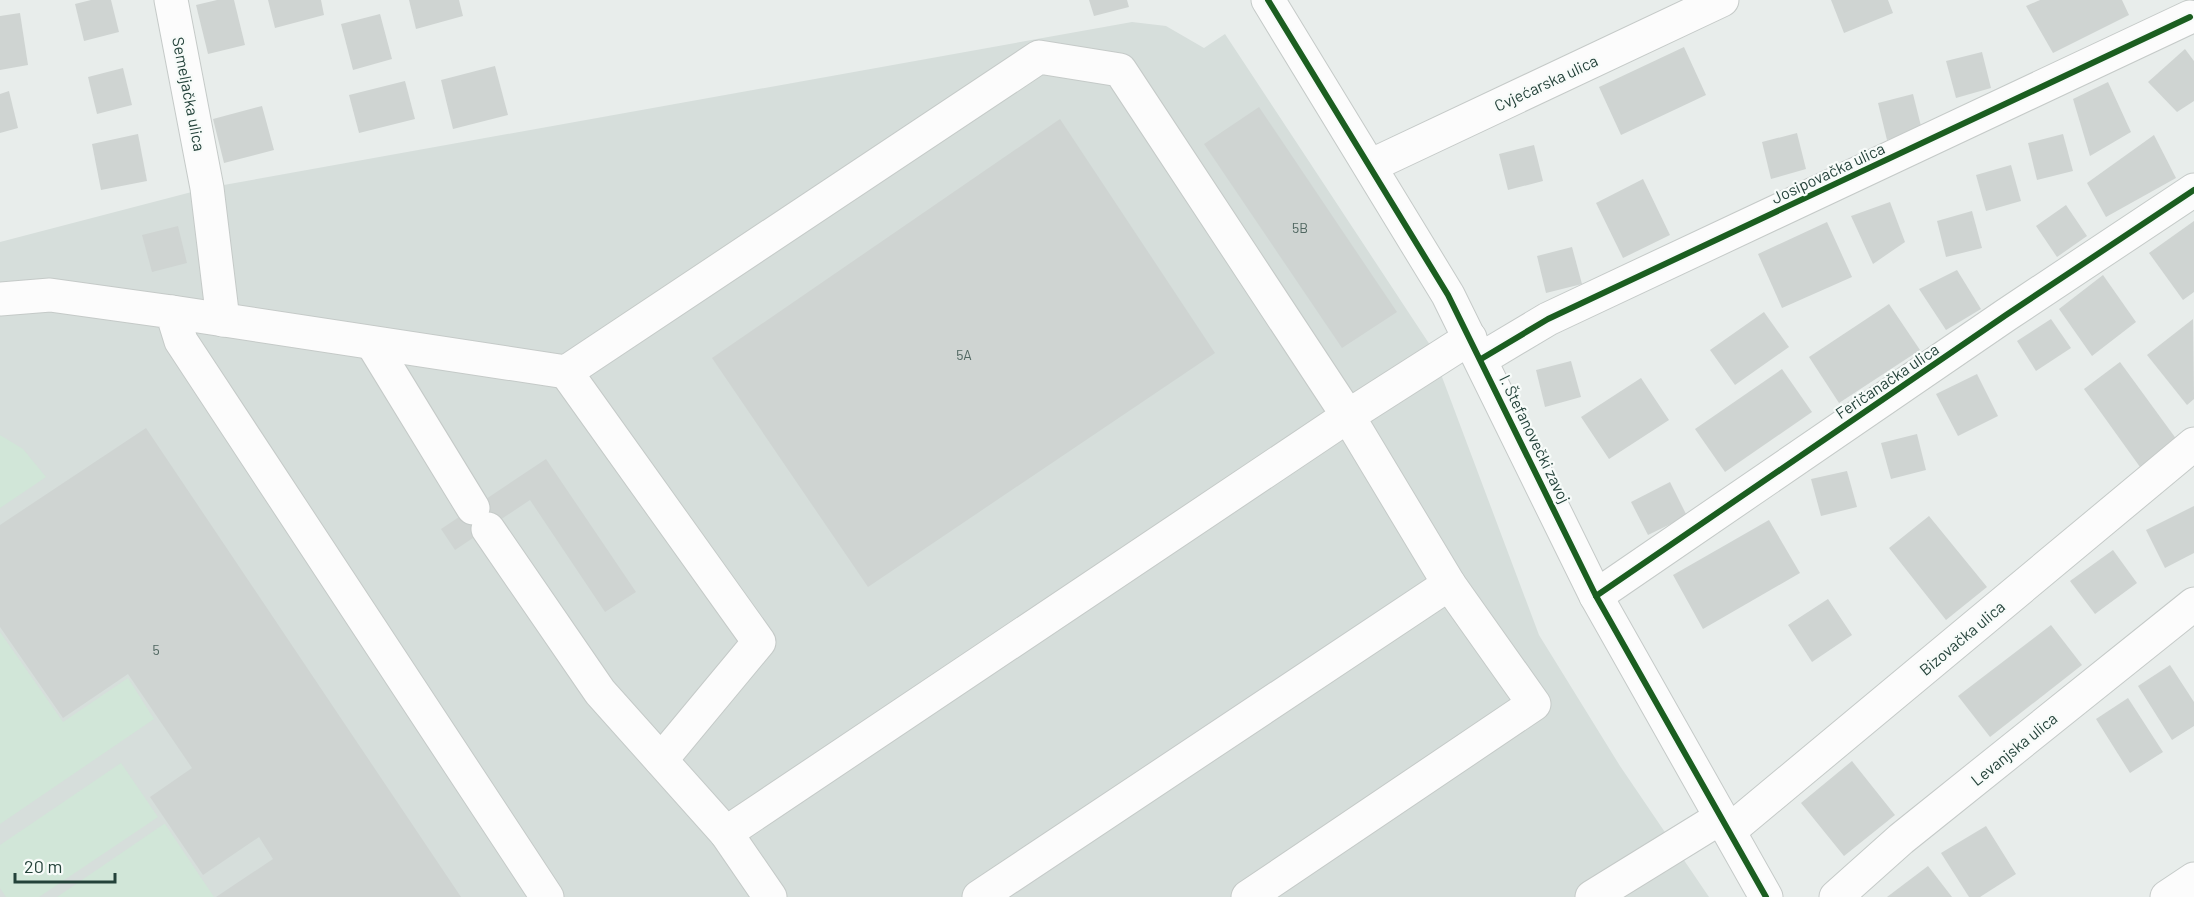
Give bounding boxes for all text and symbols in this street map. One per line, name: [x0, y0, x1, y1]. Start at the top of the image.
street label: Semeljačka ulica: [169, 35, 210, 153]
street label: Cvjećarska ulica: [1491, 50, 1600, 115]
street label: Josipovačka ulica: [1768, 138, 1887, 207]
house number: 5B: [1292, 219, 1308, 236]
street label: Feričanačka ulica: [1831, 339, 1942, 422]
house number: 5A: [956, 346, 972, 363]
street label: I. Štefanovečki zavoj: [1496, 372, 1575, 506]
street label: Bizovačka ulica: [1915, 596, 2008, 679]
house number: 5: [152, 641, 160, 658]
street label: Levanjska ulica: [1967, 708, 2061, 789]
scale bar: [15, 846, 116, 884]
text: 20 m: [24, 855, 62, 877]

